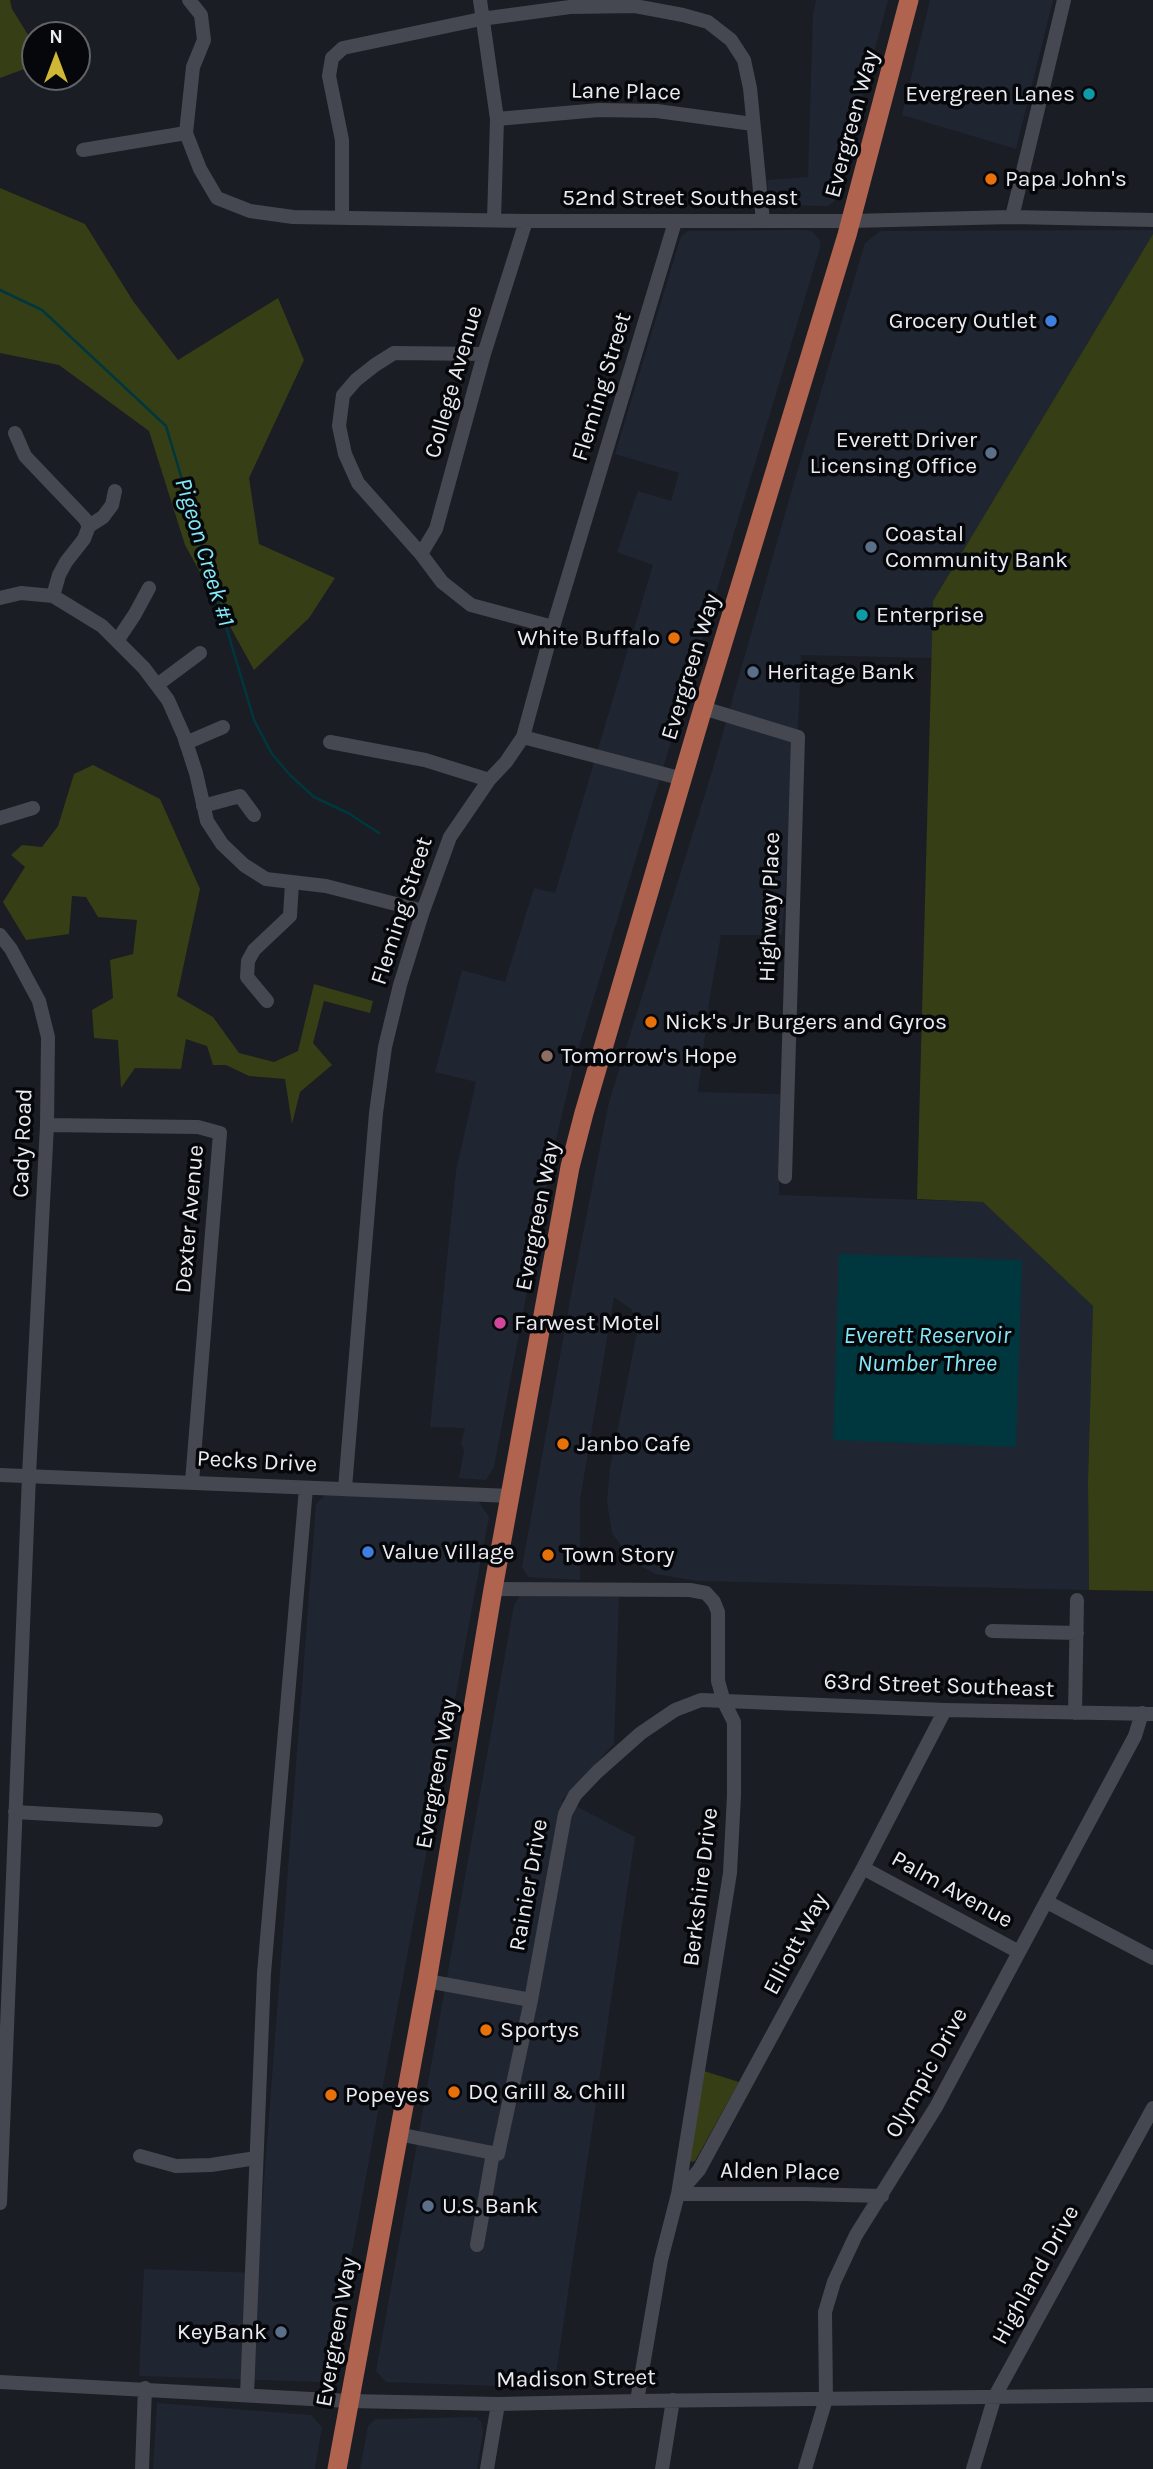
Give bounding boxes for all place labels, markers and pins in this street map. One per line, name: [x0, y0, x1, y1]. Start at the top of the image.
place label: Evergreen Lanes: [905, 80, 1075, 108]
marker: Evergreen Lanes: [1081, 86, 1097, 102]
place label: Papa John's: [1005, 165, 1127, 193]
marker: Papa John's: [983, 171, 999, 187]
place label: Grocery Outlet: [889, 307, 1037, 335]
marker: Grocery Outlet: [1043, 313, 1059, 329]
place label: Everett Driver Licensing Office: [809, 426, 977, 480]
marker: Everett Driver Licensing Office: [983, 445, 999, 461]
place label: Coastal Community Bank: [885, 520, 1068, 574]
marker: Coastal Community Bank: [863, 539, 879, 555]
place label: Enterprise: [876, 601, 984, 629]
marker: Enterprise: [854, 607, 870, 623]
place label: White Buffalo: [517, 624, 660, 652]
marker: White Buffalo: [666, 630, 682, 646]
place label: Heritage Bank: [767, 658, 915, 686]
marker: Heritage Bank: [745, 664, 761, 680]
place label: Nick's Jr Burgers and Gyros: [665, 1008, 947, 1036]
marker: Nick's Jr Burgers and Gyros: [643, 1014, 659, 1030]
place label: Tomorrow's Hope: [561, 1042, 737, 1070]
marker: Tomorrow's Hope: [539, 1048, 555, 1064]
place label: Farwest Motel: [514, 1309, 660, 1337]
marker: Farwest Motel: [492, 1315, 508, 1331]
place label: Janbo Cafe: [577, 1430, 691, 1458]
marker: Janbo Cafe: [555, 1436, 571, 1452]
place label: Value Village: [382, 1538, 515, 1566]
place label: Town Story: [562, 1541, 674, 1569]
marker: Value Village: [360, 1544, 376, 1560]
marker: Town Story: [540, 1547, 556, 1563]
place label: Sportys: [500, 2016, 580, 2044]
marker: Sportys: [478, 2022, 494, 2038]
place label: DQ Grill & Chill: [468, 2078, 626, 2106]
place label: Popeyes: [345, 2081, 430, 2109]
marker: DQ Grill & Chill: [446, 2084, 462, 2100]
marker: Popeyes: [323, 2087, 339, 2103]
place label: U.S. Bank: [442, 2192, 538, 2220]
marker: U.S. Bank: [420, 2198, 436, 2214]
place label: KeyBank: [177, 2318, 267, 2346]
marker: KeyBank: [273, 2324, 289, 2340]

